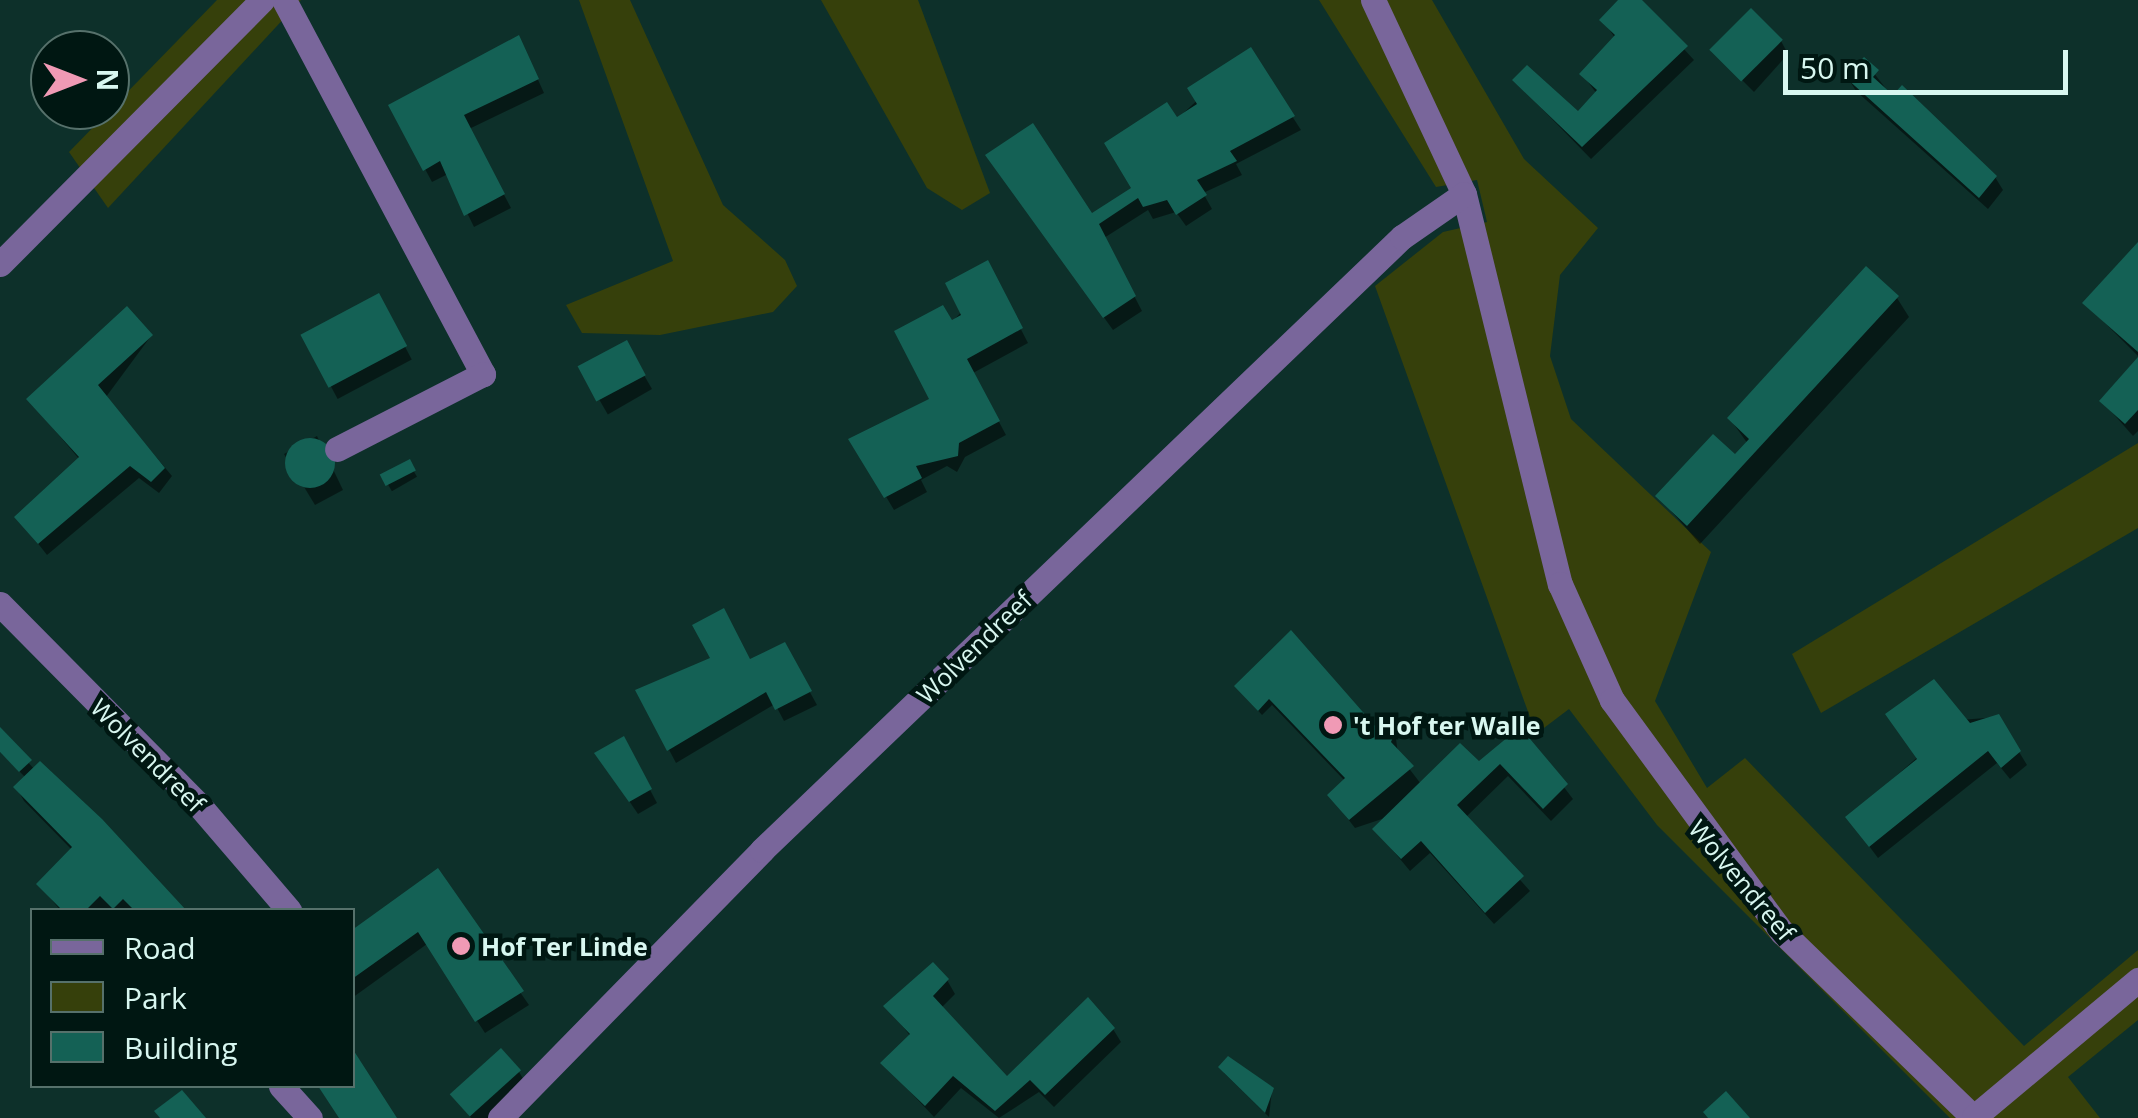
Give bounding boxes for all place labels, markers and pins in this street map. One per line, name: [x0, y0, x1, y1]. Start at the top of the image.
place label: 't Hof ter Walle: [1353, 710, 1541, 740]
marker: 't Hof ter Walle: [1322, 714, 1344, 736]
place label: Hof Ter Linde: [481, 931, 648, 961]
marker: Hof Ter Linde: [450, 935, 472, 957]

